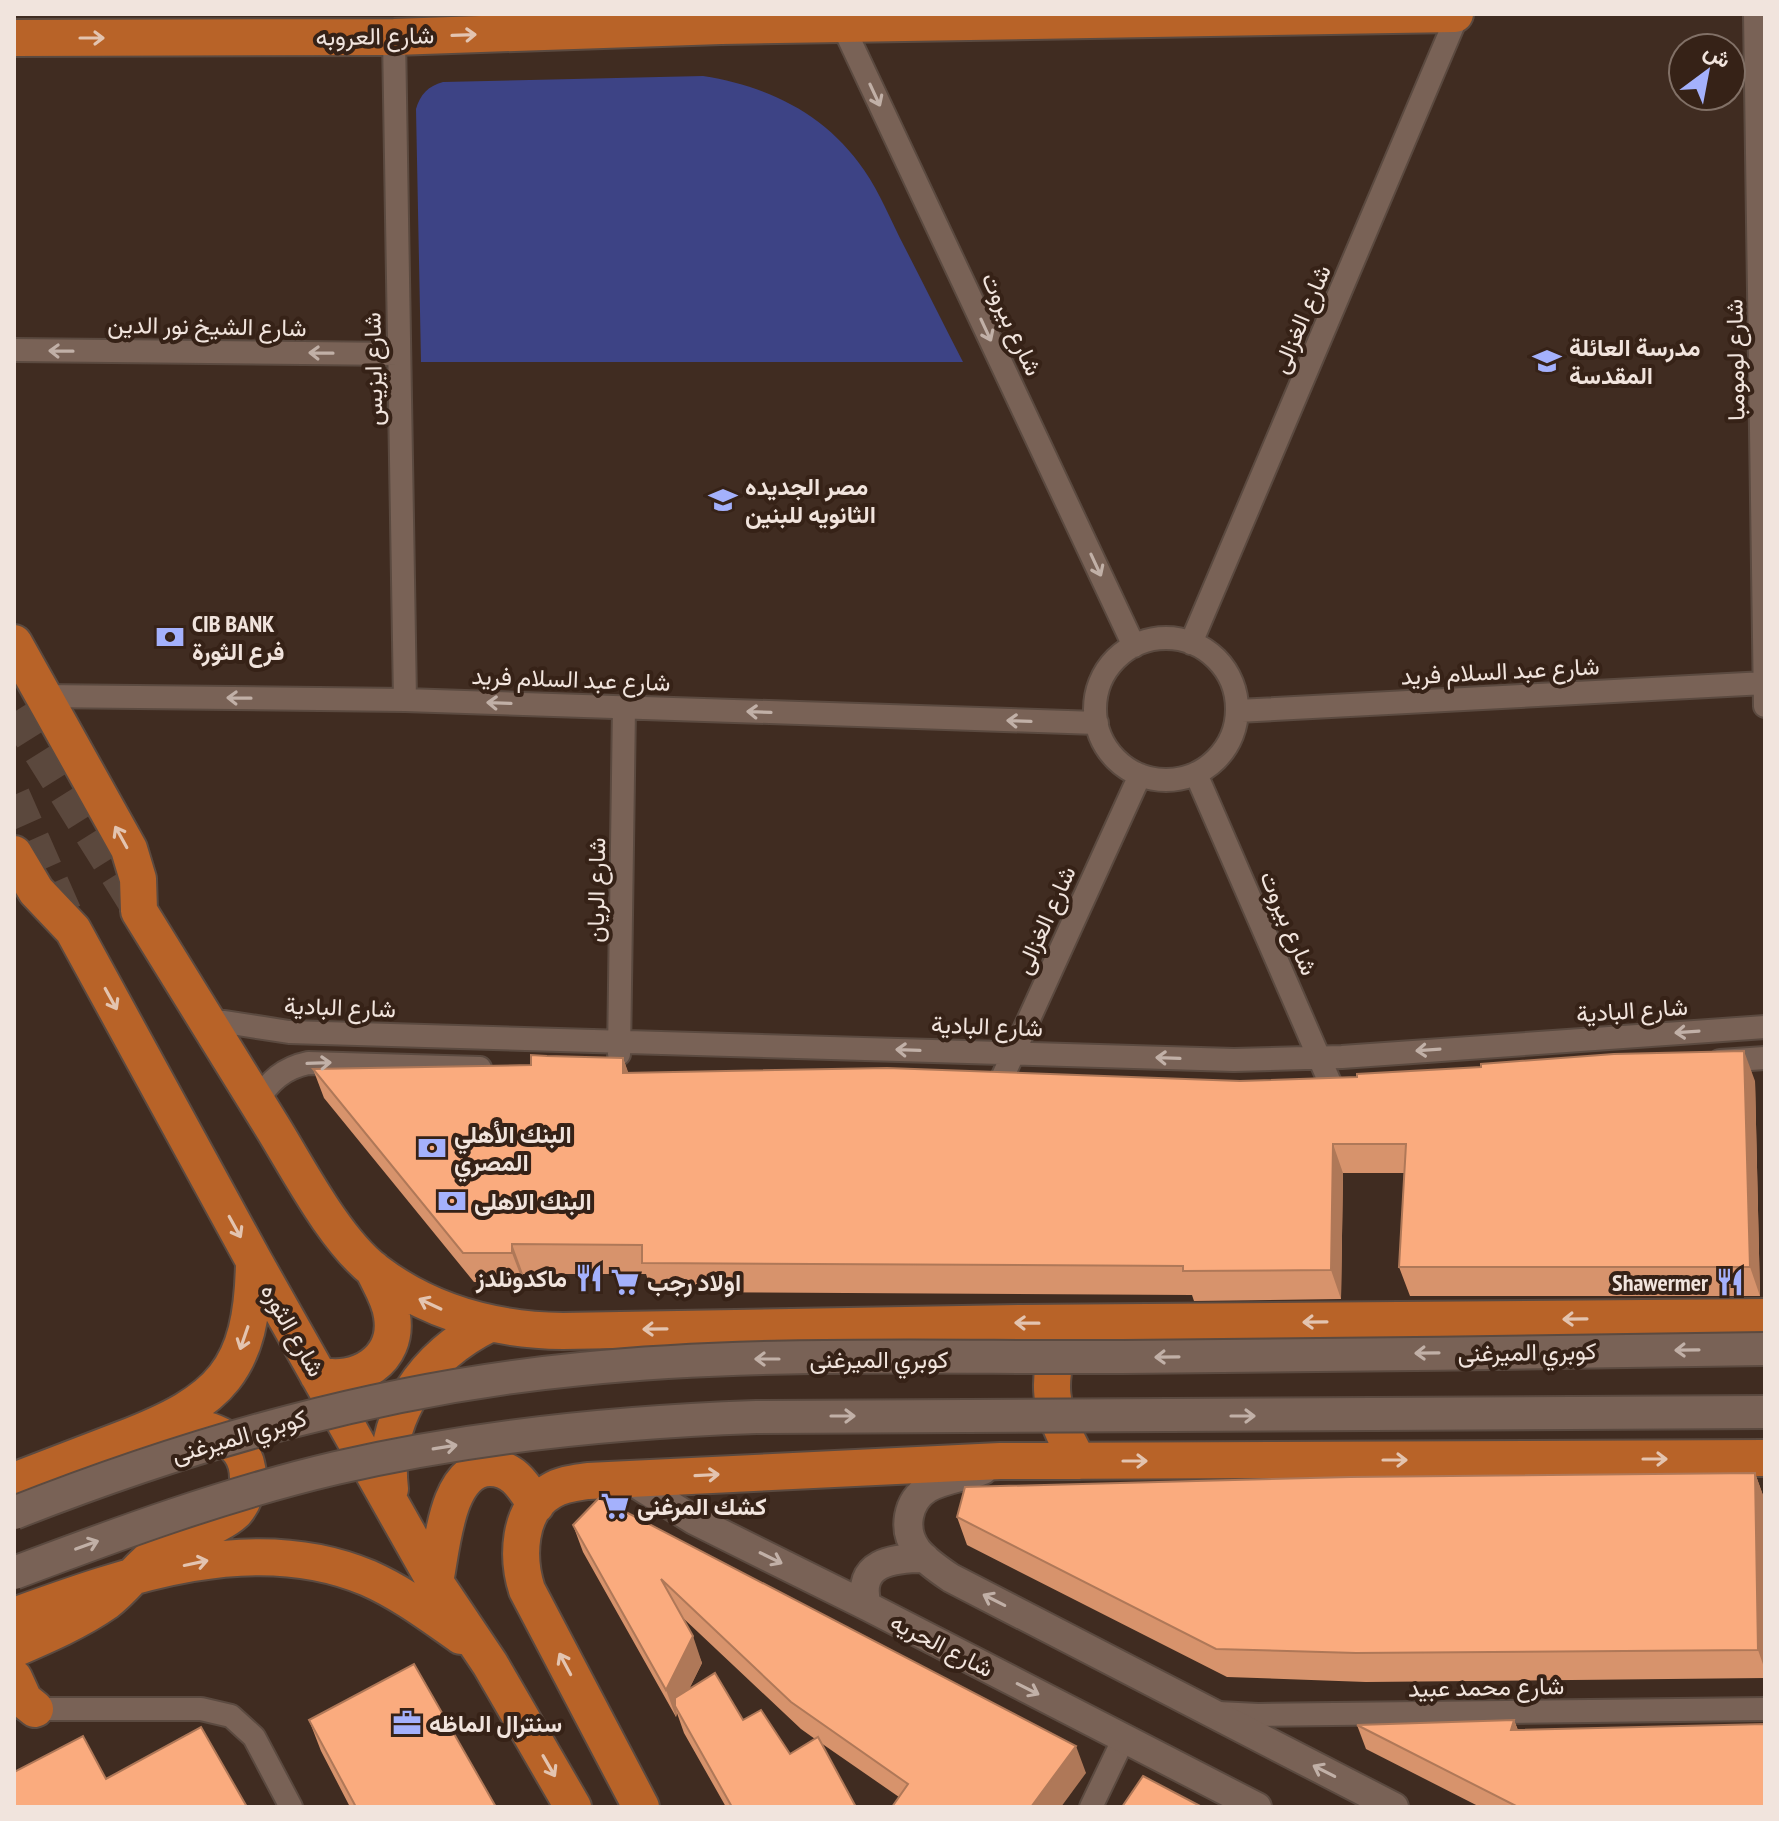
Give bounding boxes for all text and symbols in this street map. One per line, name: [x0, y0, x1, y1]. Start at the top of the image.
street label: شارع العروبه: [315, 19, 435, 54]
one-way arrow: [450, 27, 477, 42]
one-way arrow: [78, 30, 105, 46]
north arrow: [1667, 32, 1747, 112]
text: ش: [1699, 36, 1736, 74]
one-way arrow: [868, 82, 883, 106]
street label: شارع الغزالى: [1264, 260, 1339, 378]
street label: شارع بيروت: [974, 267, 1049, 381]
street label: شارع لومومبا: [1718, 299, 1753, 421]
street label: شارع الشيخ نور الدين: [107, 309, 307, 345]
street label: شارع ايزيس: [357, 312, 390, 426]
one-way arrow: [979, 317, 994, 341]
place label: مدرسة العائلة المقدسة: [1569, 332, 1700, 391]
one-way arrow: [48, 343, 75, 358]
one-way arrow: [308, 345, 335, 361]
school or university icon: مدرسة العائلة المقدسة: [1532, 346, 1562, 376]
place label: مصر الجديده الثانويه للبنين: [745, 471, 876, 530]
school or university icon: مصر الجديده الثانويه للبنين: [708, 485, 738, 515]
one-way arrow: [1089, 553, 1104, 577]
place label: CIB BANK فرع الثورة: [192, 608, 284, 668]
bank icon: CIB BANK فرع الثورة: [155, 622, 185, 652]
street label: شارع عبد السلام فريد: [1400, 650, 1600, 693]
street label: شارع عبد السلام فريد: [471, 660, 671, 699]
one-way arrow: [226, 690, 253, 706]
one-way arrow: [486, 695, 513, 710]
one-way arrow: [746, 704, 773, 719]
one-way arrow: [1006, 713, 1033, 728]
one-way arrow: [113, 825, 129, 849]
street label: شارع الريان: [580, 837, 613, 943]
street label: شارع الغزالى: [1007, 861, 1084, 979]
street label: شارع بيروت: [1252, 866, 1325, 980]
one-way arrow: [103, 987, 119, 1010]
street label: شارع البادية: [284, 990, 396, 1025]
street label: شارع البادية: [1575, 991, 1689, 1030]
street label: شارع البادية: [931, 1009, 1043, 1044]
one-way arrow: [1674, 1025, 1701, 1040]
one-way arrow: [895, 1043, 922, 1058]
one-way arrow: [1415, 1043, 1442, 1058]
one-way arrow: [1155, 1050, 1182, 1065]
one-way arrow: [305, 1055, 332, 1070]
place label: البنك الأهلي المصري: [454, 1119, 572, 1183]
bank icon: البنك الأهلي المصري: [417, 1133, 447, 1163]
bank icon: البنك الاهلى: [437, 1186, 467, 1216]
place label: البنك الاهلى: [474, 1186, 592, 1217]
one-way arrow: [228, 1215, 243, 1239]
place label: ماكدونلدز: [475, 1263, 567, 1294]
restaurant icon: ماكدونلدز: [574, 1263, 604, 1293]
supermarket icon: اولاد رجب: [610, 1267, 640, 1297]
place label: اولاد رجب: [647, 1267, 741, 1298]
place label: Shawermer: [1612, 1267, 1709, 1298]
restaurant icon: Shawermer: [1715, 1267, 1745, 1297]
street label: شارع الثوره: [253, 1278, 332, 1383]
one-way arrow: [419, 1296, 443, 1311]
one-way arrow: [1562, 1311, 1589, 1327]
one-way arrow: [1302, 1314, 1329, 1329]
one-way arrow: [1014, 1316, 1041, 1331]
one-way arrow: [642, 1322, 669, 1337]
one-way arrow: [236, 1325, 251, 1350]
street label: كوبري الميرغنى: [1457, 1335, 1597, 1373]
one-way arrow: [1674, 1342, 1701, 1357]
street label: كوبري الميرغنى: [809, 1344, 949, 1379]
one-way arrow: [1414, 1345, 1441, 1361]
one-way arrow: [1154, 1349, 1181, 1365]
one-way arrow: [754, 1351, 781, 1367]
street label: كوبري الميرغنى: [168, 1402, 311, 1474]
one-way arrow: [829, 1408, 856, 1424]
one-way arrow: [1229, 1408, 1256, 1424]
one-way arrow: [432, 1439, 457, 1454]
one-way arrow: [1641, 1451, 1668, 1467]
one-way arrow: [1381, 1452, 1408, 1468]
one-way arrow: [1121, 1453, 1148, 1469]
one-way arrow: [693, 1468, 720, 1483]
supermarket icon: كشك المرغنى: [600, 1491, 630, 1521]
place label: كشك المرغنى: [637, 1491, 767, 1522]
one-way arrow: [74, 1537, 99, 1552]
one-way arrow: [758, 1551, 782, 1567]
one-way arrow: [183, 1555, 209, 1570]
one-way arrow: [983, 1592, 1007, 1608]
street label: شارع الحريه: [885, 1606, 999, 1685]
one-way arrow: [557, 1652, 573, 1676]
street label: شارع محمد عبيد: [1408, 1670, 1564, 1705]
one-way arrow: [1015, 1681, 1039, 1697]
office icon: سنترال الماظه: [392, 1708, 422, 1738]
place label: سنترال الماظه: [429, 1708, 562, 1739]
one-way arrow: [541, 1754, 557, 1777]
one-way arrow: [1313, 1763, 1337, 1779]

